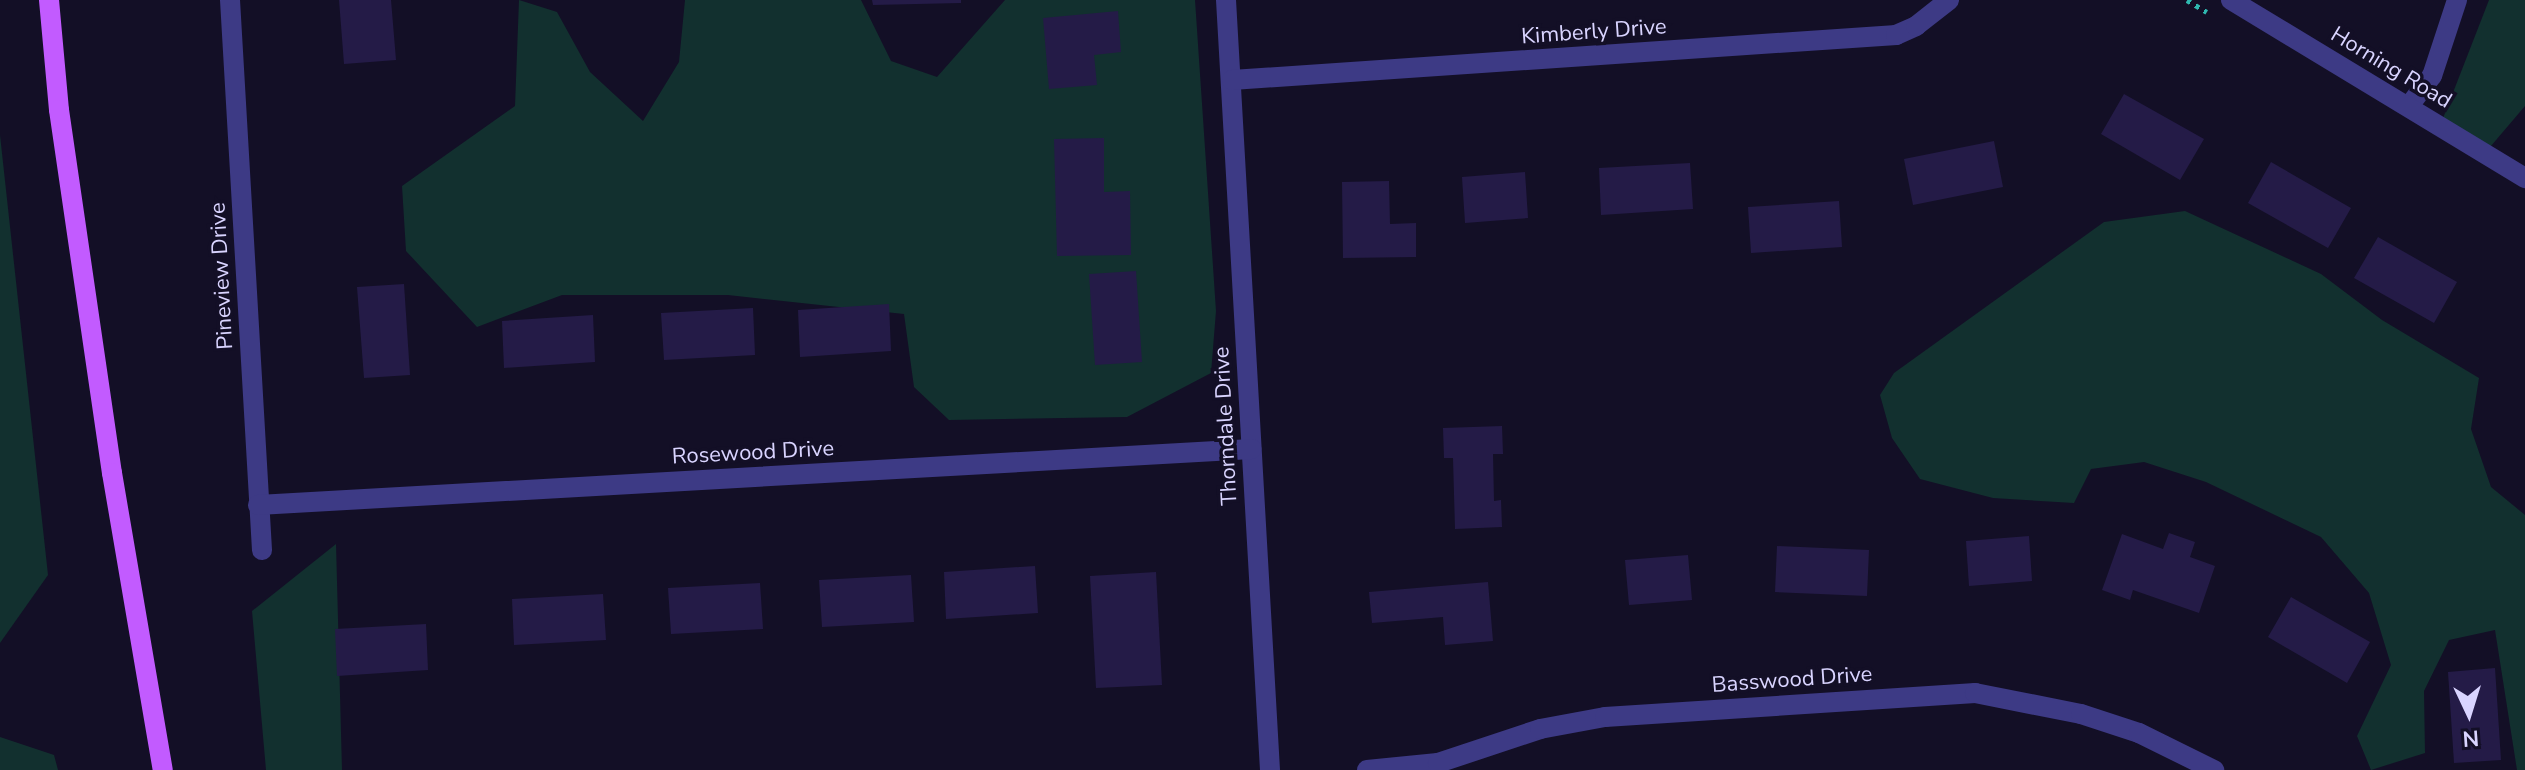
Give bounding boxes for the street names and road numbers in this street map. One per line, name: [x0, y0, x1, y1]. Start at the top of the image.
street label: Kimberly Drive: [1521, 14, 1667, 50]
street label: Horning Road: [2326, 21, 2456, 115]
street label: Pineview Drive: [205, 202, 239, 350]
street label: Thorndale Drive: [1209, 346, 1243, 506]
street label: Rosewood Drive: [671, 436, 835, 470]
street label: Basswood Drive: [1711, 661, 1873, 699]

